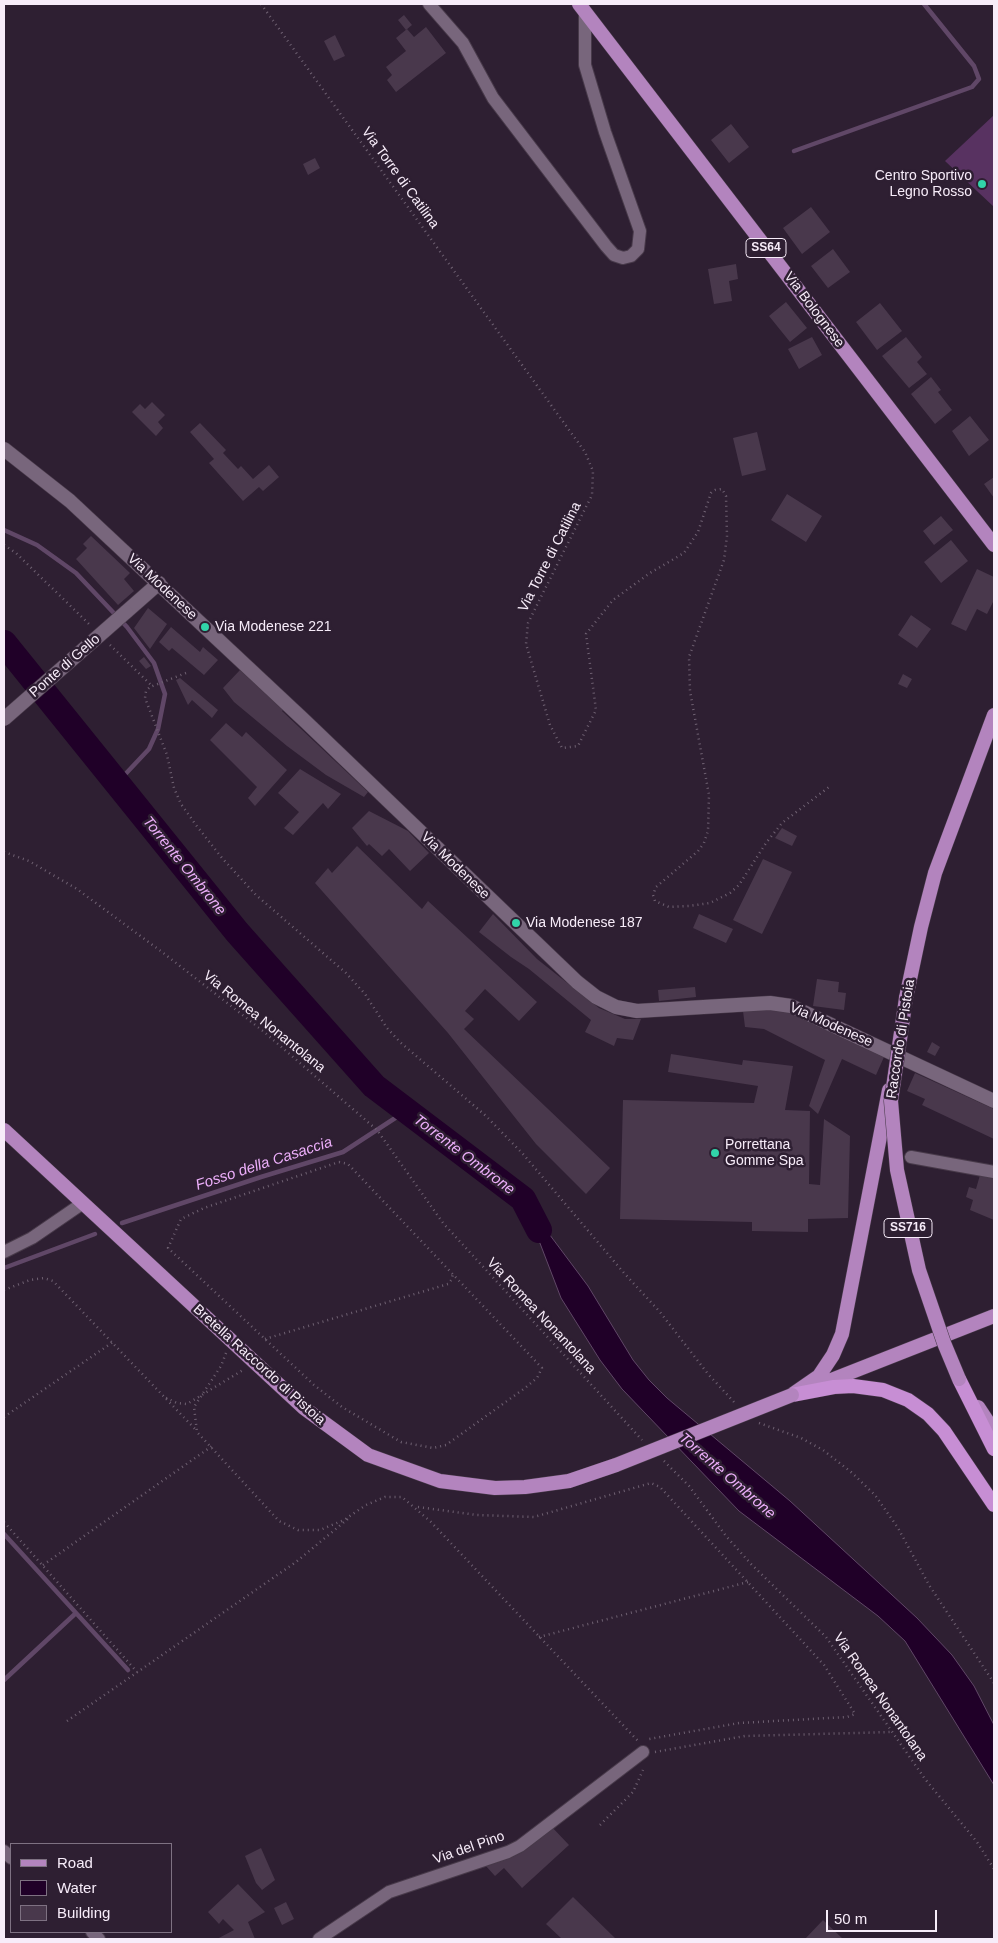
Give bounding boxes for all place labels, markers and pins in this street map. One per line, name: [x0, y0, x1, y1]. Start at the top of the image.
place label: Centro Sportivo Legno Rosso: [875, 168, 972, 200]
marker: Centro Sportivo Legno Rosso: [976, 178, 988, 190]
place label: Via Modenese 221: [215, 619, 331, 635]
marker: Via Modenese 221: [199, 621, 211, 633]
place label: Via Modenese 187: [526, 915, 642, 931]
marker: Via Modenese 187: [510, 917, 522, 929]
place label: Porrettana Gomme Spa: [725, 1137, 804, 1170]
marker: Porrettana Gomme Spa: [709, 1147, 721, 1159]

